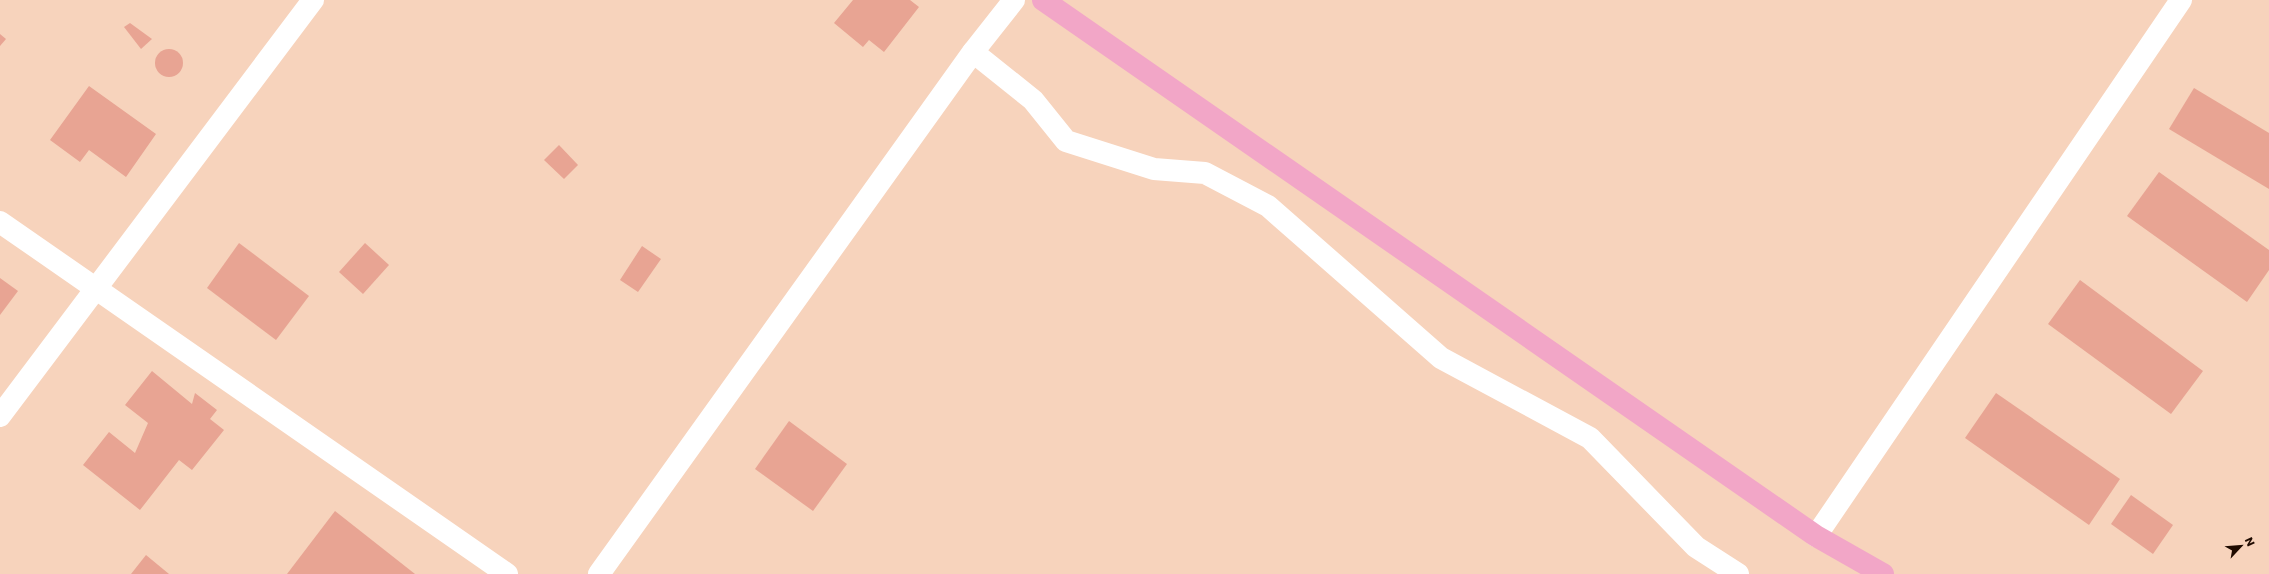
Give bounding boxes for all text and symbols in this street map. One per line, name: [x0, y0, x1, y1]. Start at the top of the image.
north arrow: [2221, 526, 2261, 566]
text: N: [2241, 534, 2259, 549]

